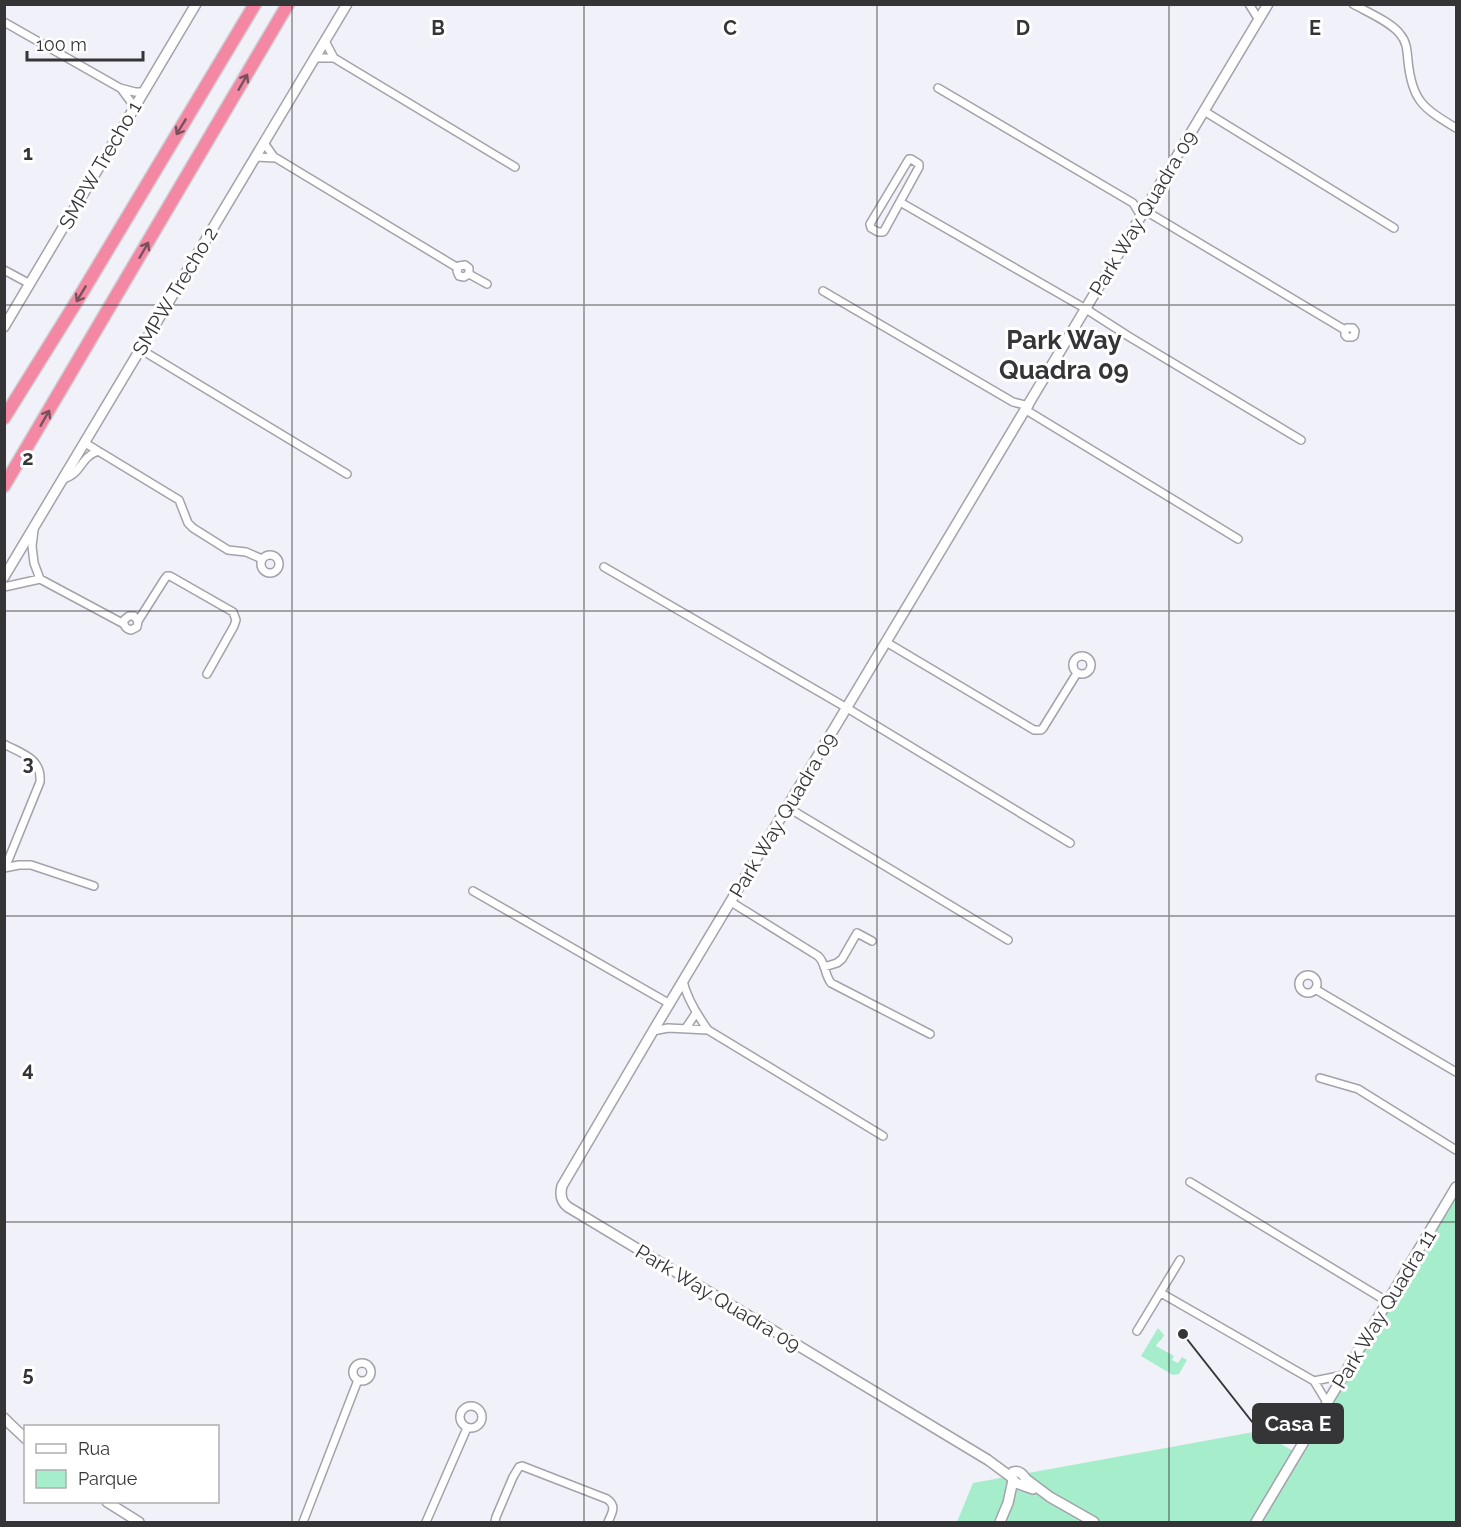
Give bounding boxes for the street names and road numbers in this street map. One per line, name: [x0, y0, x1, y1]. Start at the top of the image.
street label: SMPW Trecho 1: [54, 96, 147, 233]
street label: Park Way Quadra 09: [1084, 126, 1202, 300]
street label: SMPW Trecho 2: [127, 222, 223, 360]
street label: Park Way Quadra 09: [724, 728, 842, 902]
street label: Park Way Quadra 11: [1327, 1225, 1441, 1393]
street label: Park Way Quadra 09: [631, 1239, 805, 1357]

